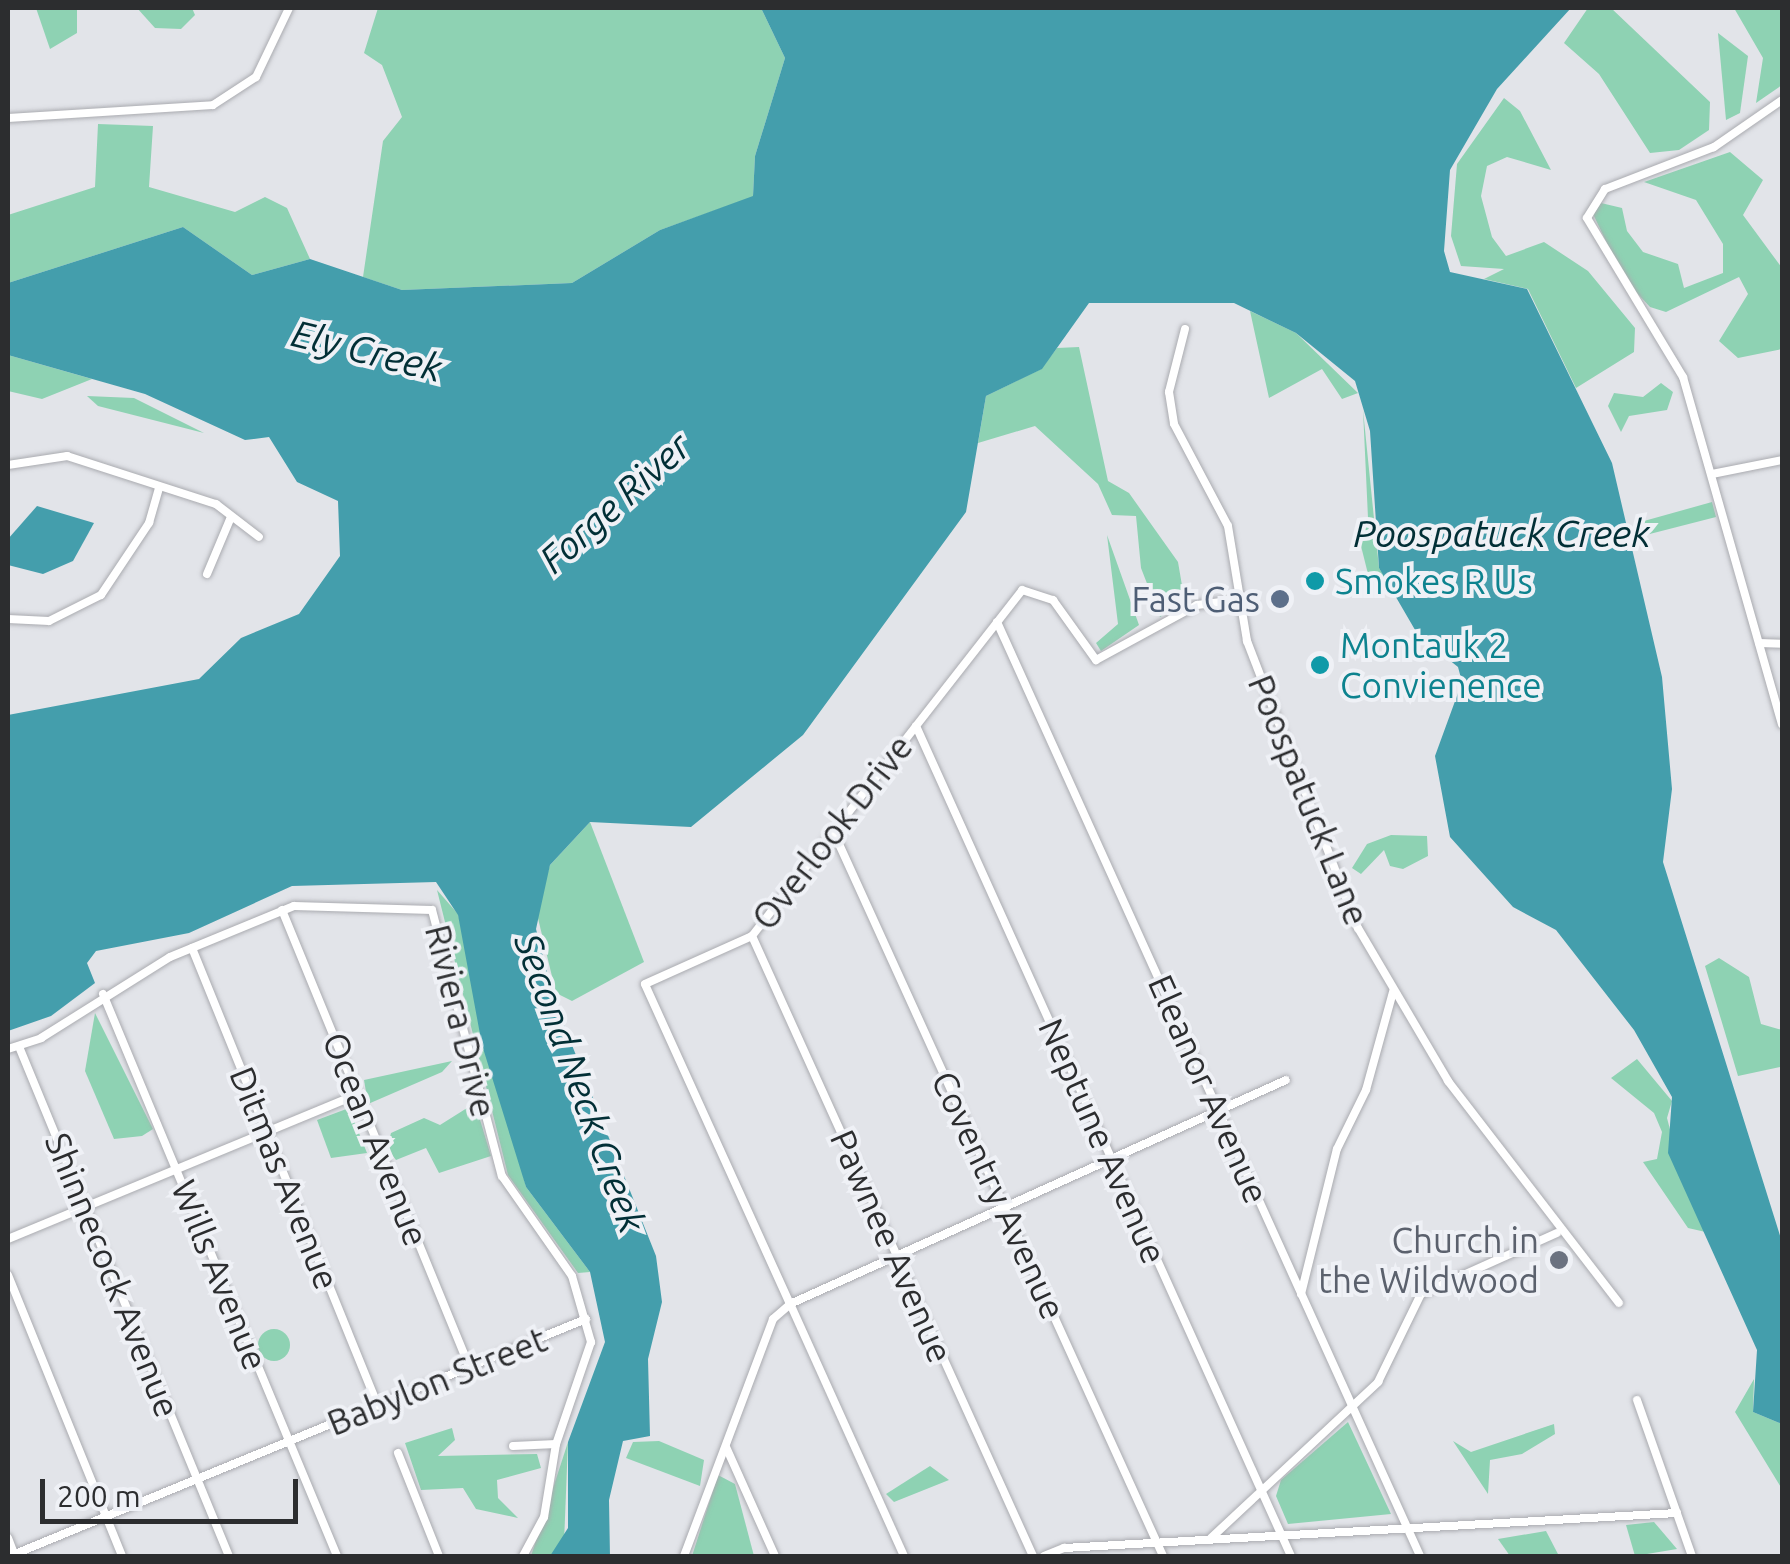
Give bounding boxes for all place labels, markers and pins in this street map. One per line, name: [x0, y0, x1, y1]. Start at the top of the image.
place label: Smokes R Us: [1335, 560, 1533, 602]
marker: Smokes R Us: [1304, 570, 1326, 592]
place label: Fast Gas: [1132, 578, 1260, 620]
marker: Fast Gas: [1269, 588, 1291, 610]
place label: Montauk 2 Convienence: [1340, 624, 1541, 706]
marker: Montauk 2 Convienence: [1309, 654, 1331, 676]
place label: Church in the Wildwood: [1318, 1219, 1539, 1301]
marker: Church in the Wildwood: [1548, 1249, 1570, 1271]

